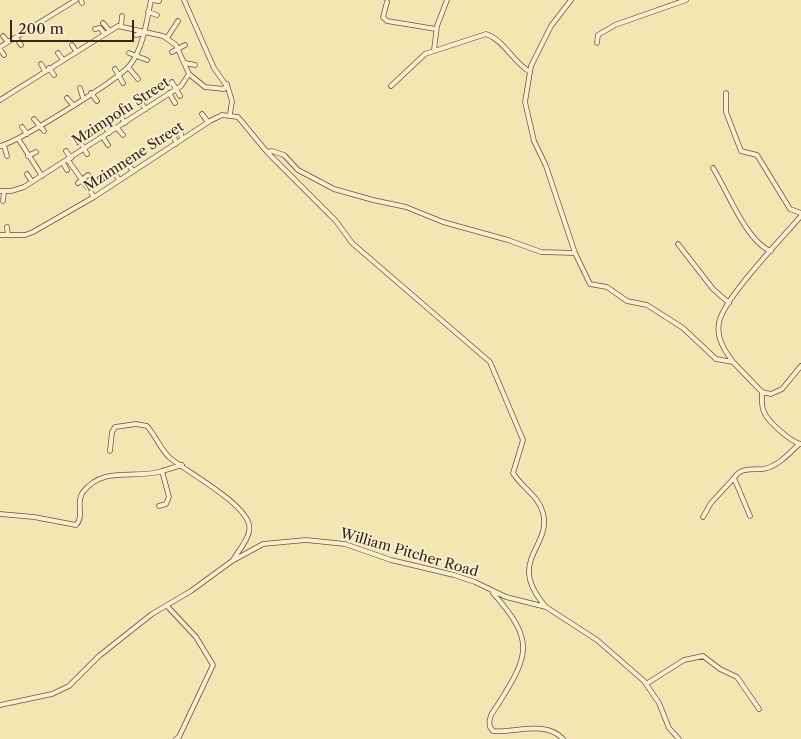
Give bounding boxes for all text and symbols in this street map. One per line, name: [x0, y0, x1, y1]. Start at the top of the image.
scale bar: [12, 10, 136, 42]
text: 200 m: [18, 19, 64, 38]
street label: Mzimpofu Street: [69, 74, 173, 150]
street label: Mzimnene Street: [81, 119, 187, 195]
street label: William Pitcher Road: [338, 525, 480, 581]

